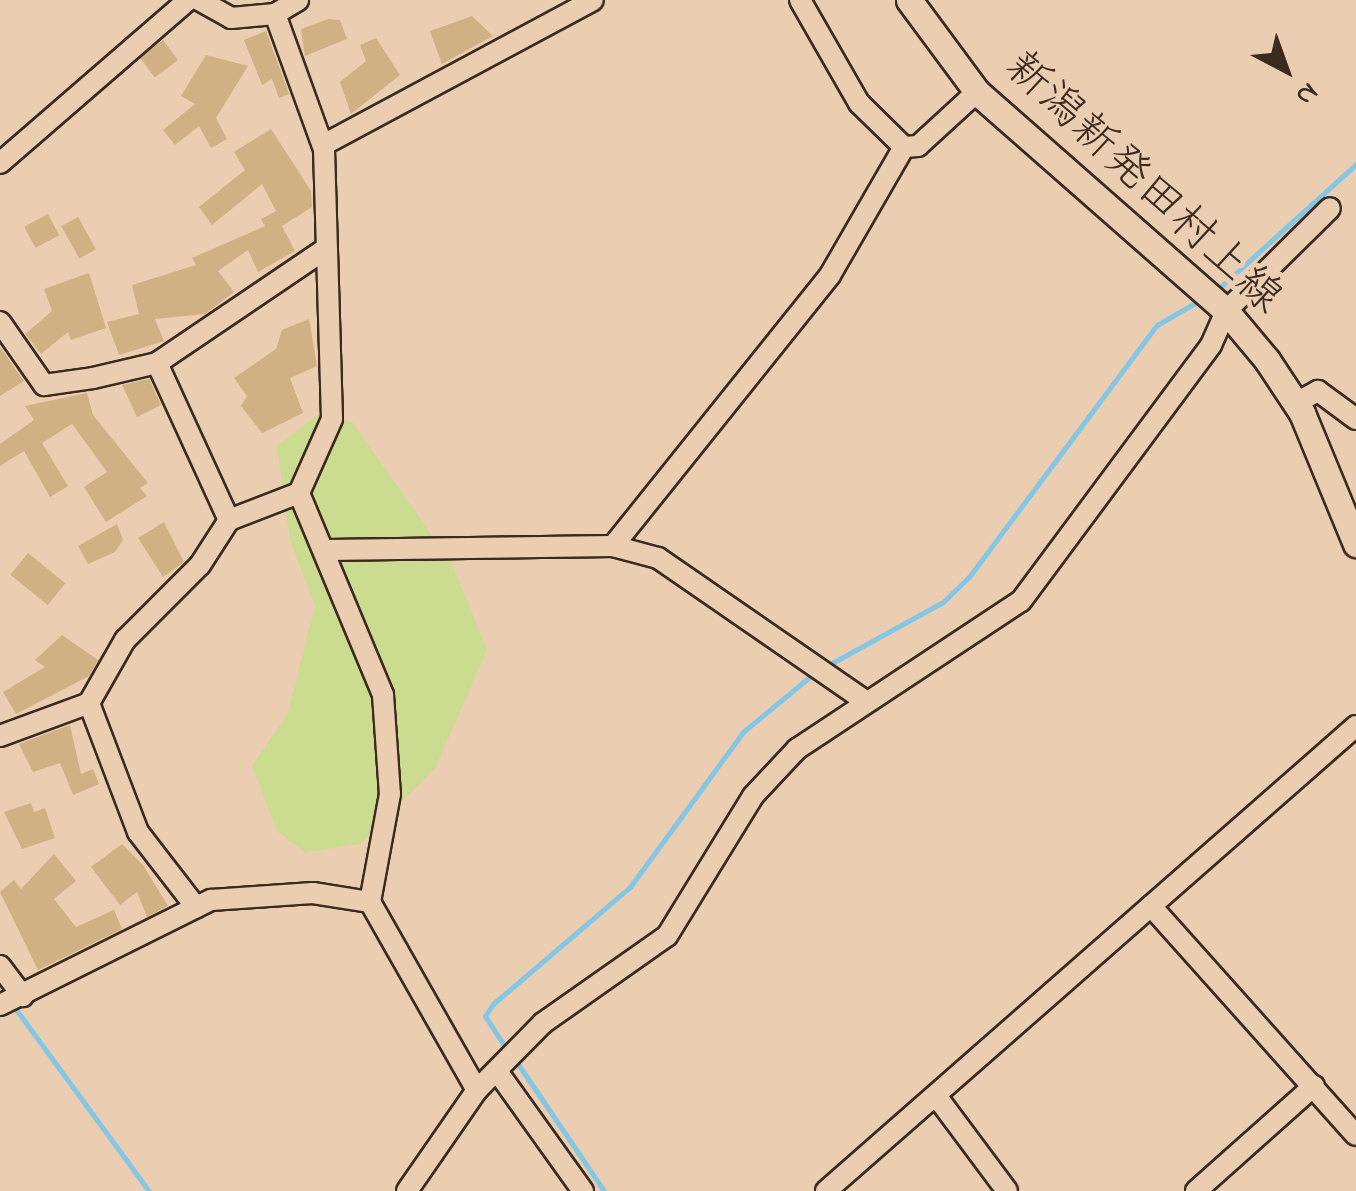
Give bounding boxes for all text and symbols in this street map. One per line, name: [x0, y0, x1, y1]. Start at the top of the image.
north arrow: [1236, 20, 1336, 120]
street label: 新潟新発田村上線: [992, 41, 1292, 327]
text: N: [1285, 71, 1327, 115]

